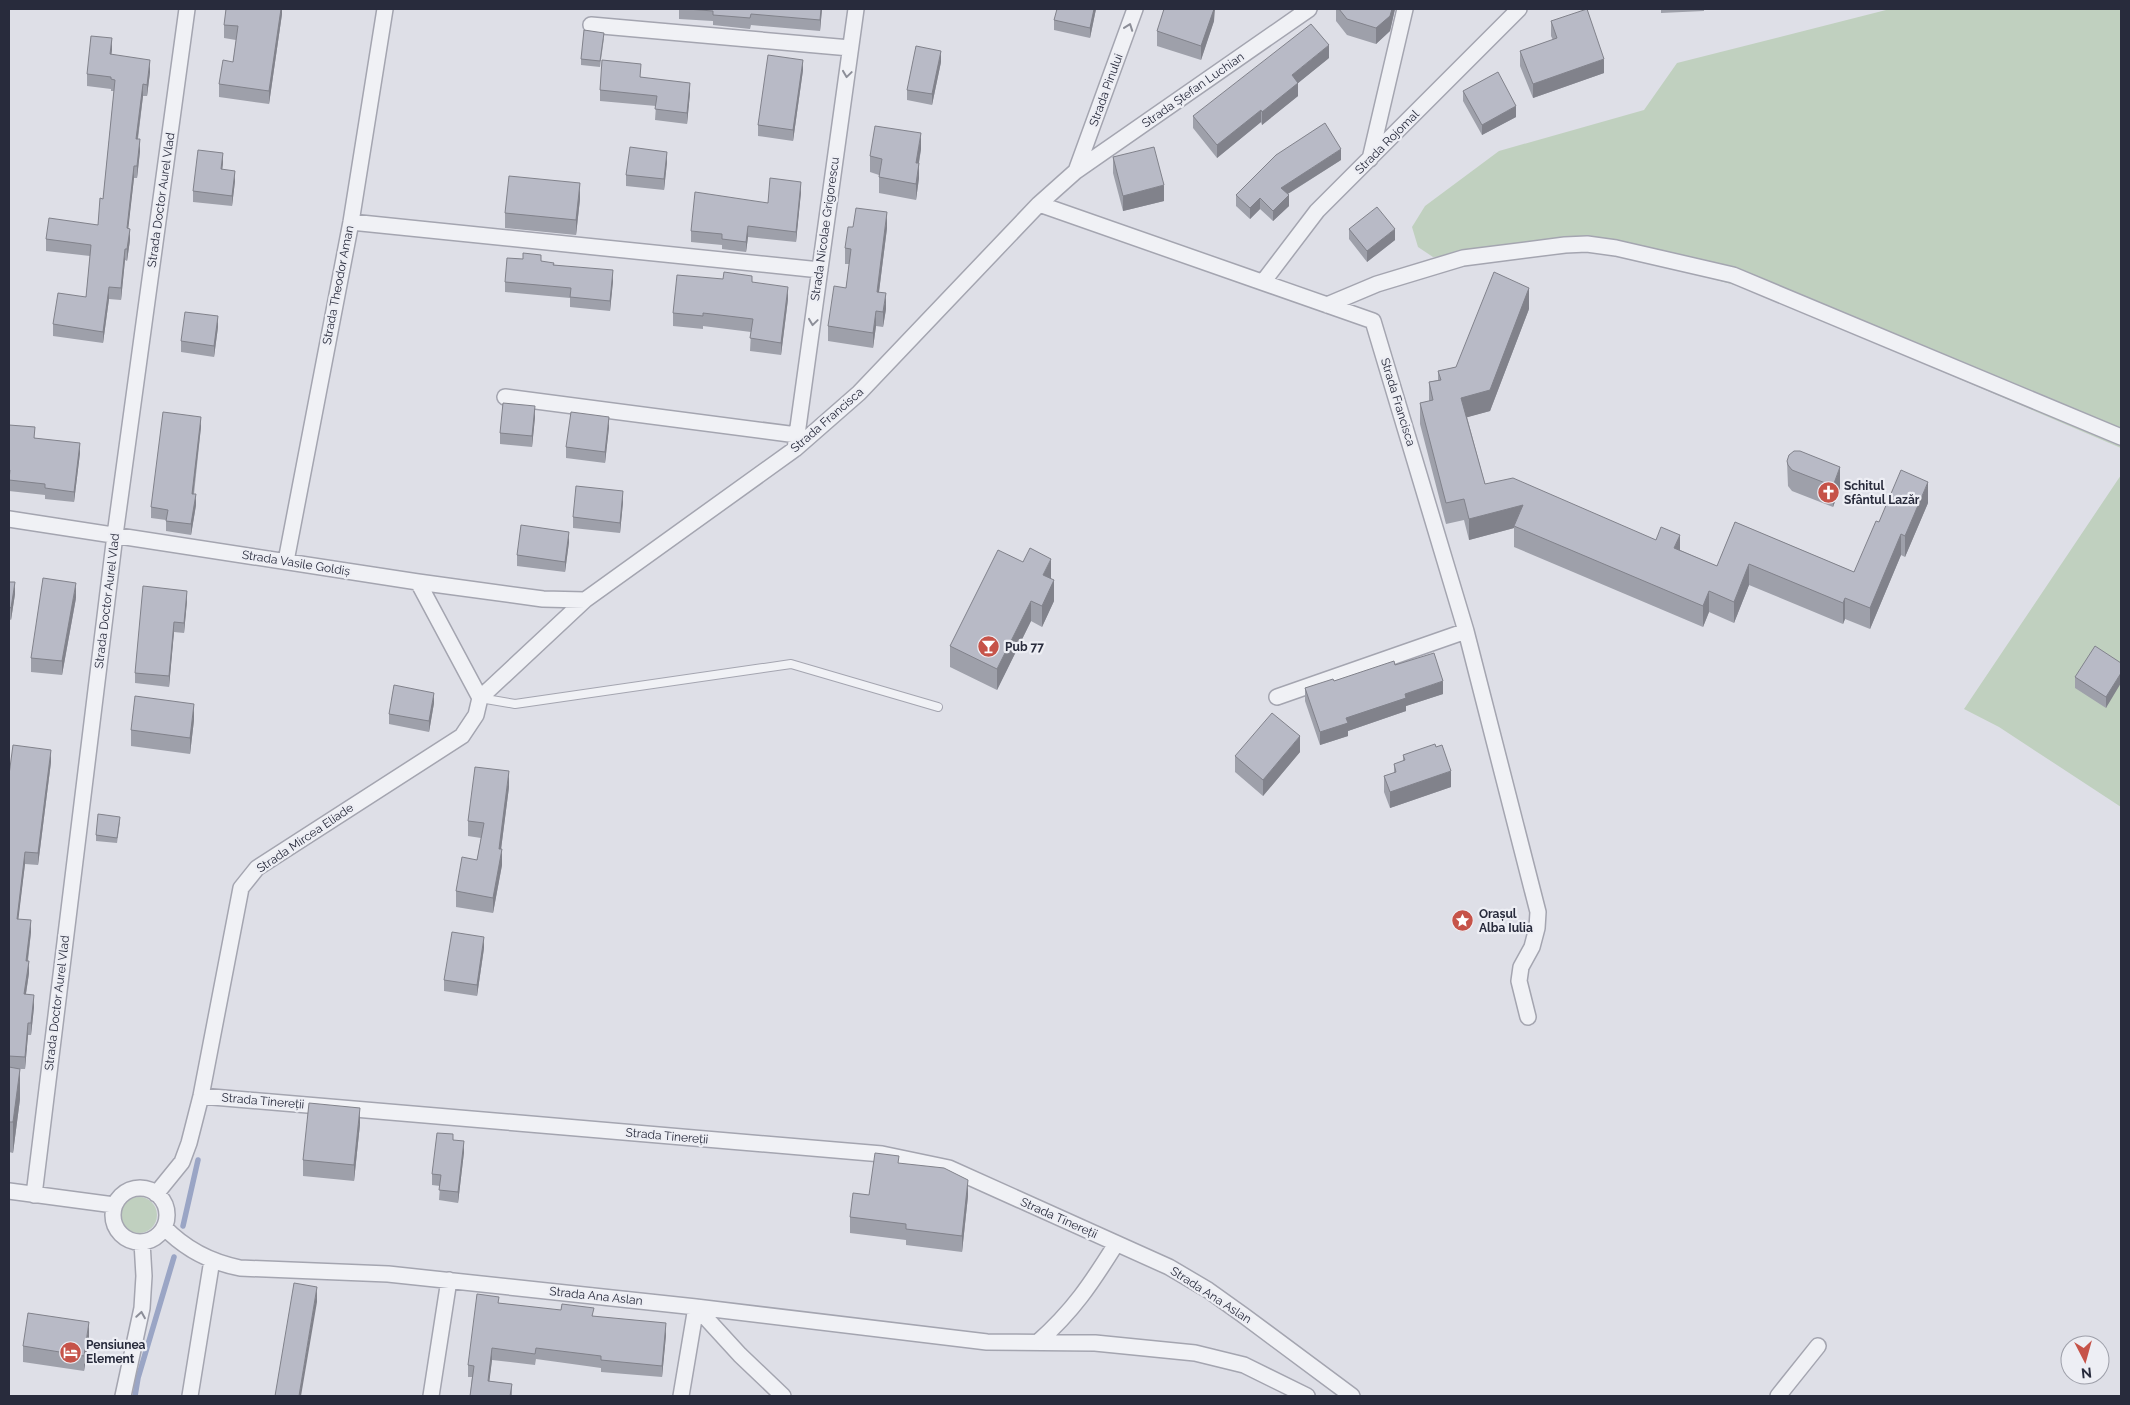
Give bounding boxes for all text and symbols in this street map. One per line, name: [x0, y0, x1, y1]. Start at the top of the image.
one-way arrow: [1123, 23, 1133, 32]
street label: Strada Ștefan Luchian: [1139, 49, 1247, 131]
street label: Strada Pinului: [1086, 52, 1126, 128]
one-way arrow: [842, 70, 852, 79]
street label: Strada Rojomal: [1352, 107, 1422, 177]
street label: Strada Doctor Aurel Vlad: [145, 132, 177, 268]
street label: Strada Nicolae Grigorescu: [808, 156, 842, 302]
street label: Strada Theodor Aman: [320, 224, 356, 346]
one-way arrow: [808, 318, 818, 326]
street label: Strada Francisca: [1378, 356, 1418, 448]
street label: Strada Francisca: [788, 385, 866, 455]
place label: Schitul Sfântul Lazăr: [1844, 479, 1920, 507]
church icon: Schitul Sfântul Lazăr: [1816, 481, 1840, 505]
street label: Strada Doctor Aurel Vlad: [92, 533, 122, 669]
street label: Strada Vasile Goldiș: [241, 548, 351, 578]
bar icon: Pub 77: [977, 635, 1001, 659]
place label: Pub 77: [1005, 640, 1044, 654]
street label: Strada Mircea Eliade: [254, 800, 356, 876]
place label: Orașul Alba Iulia: [1479, 907, 1533, 935]
place icon: Orașul Alba Iulia: [1451, 909, 1475, 933]
street label: Strada Doctor Aurel Vlad: [42, 935, 72, 1071]
street label: Strada Tinereții: [221, 1090, 305, 1112]
street label: Strada Tinereții: [625, 1125, 709, 1147]
street label: Strada Tinereții: [1018, 1195, 1100, 1241]
street label: Strada Ana Aslan: [1168, 1264, 1254, 1326]
street label: Strada Ana Aslan: [549, 1284, 643, 1308]
one-way arrow: [135, 1310, 146, 1318]
north arrow: [2060, 1335, 2110, 1385]
place label: Pensiunea Element: [86, 1338, 146, 1366]
hotel icon: Pensiunea Element: [58, 1340, 82, 1364]
text: N: [2080, 1364, 2093, 1381]

